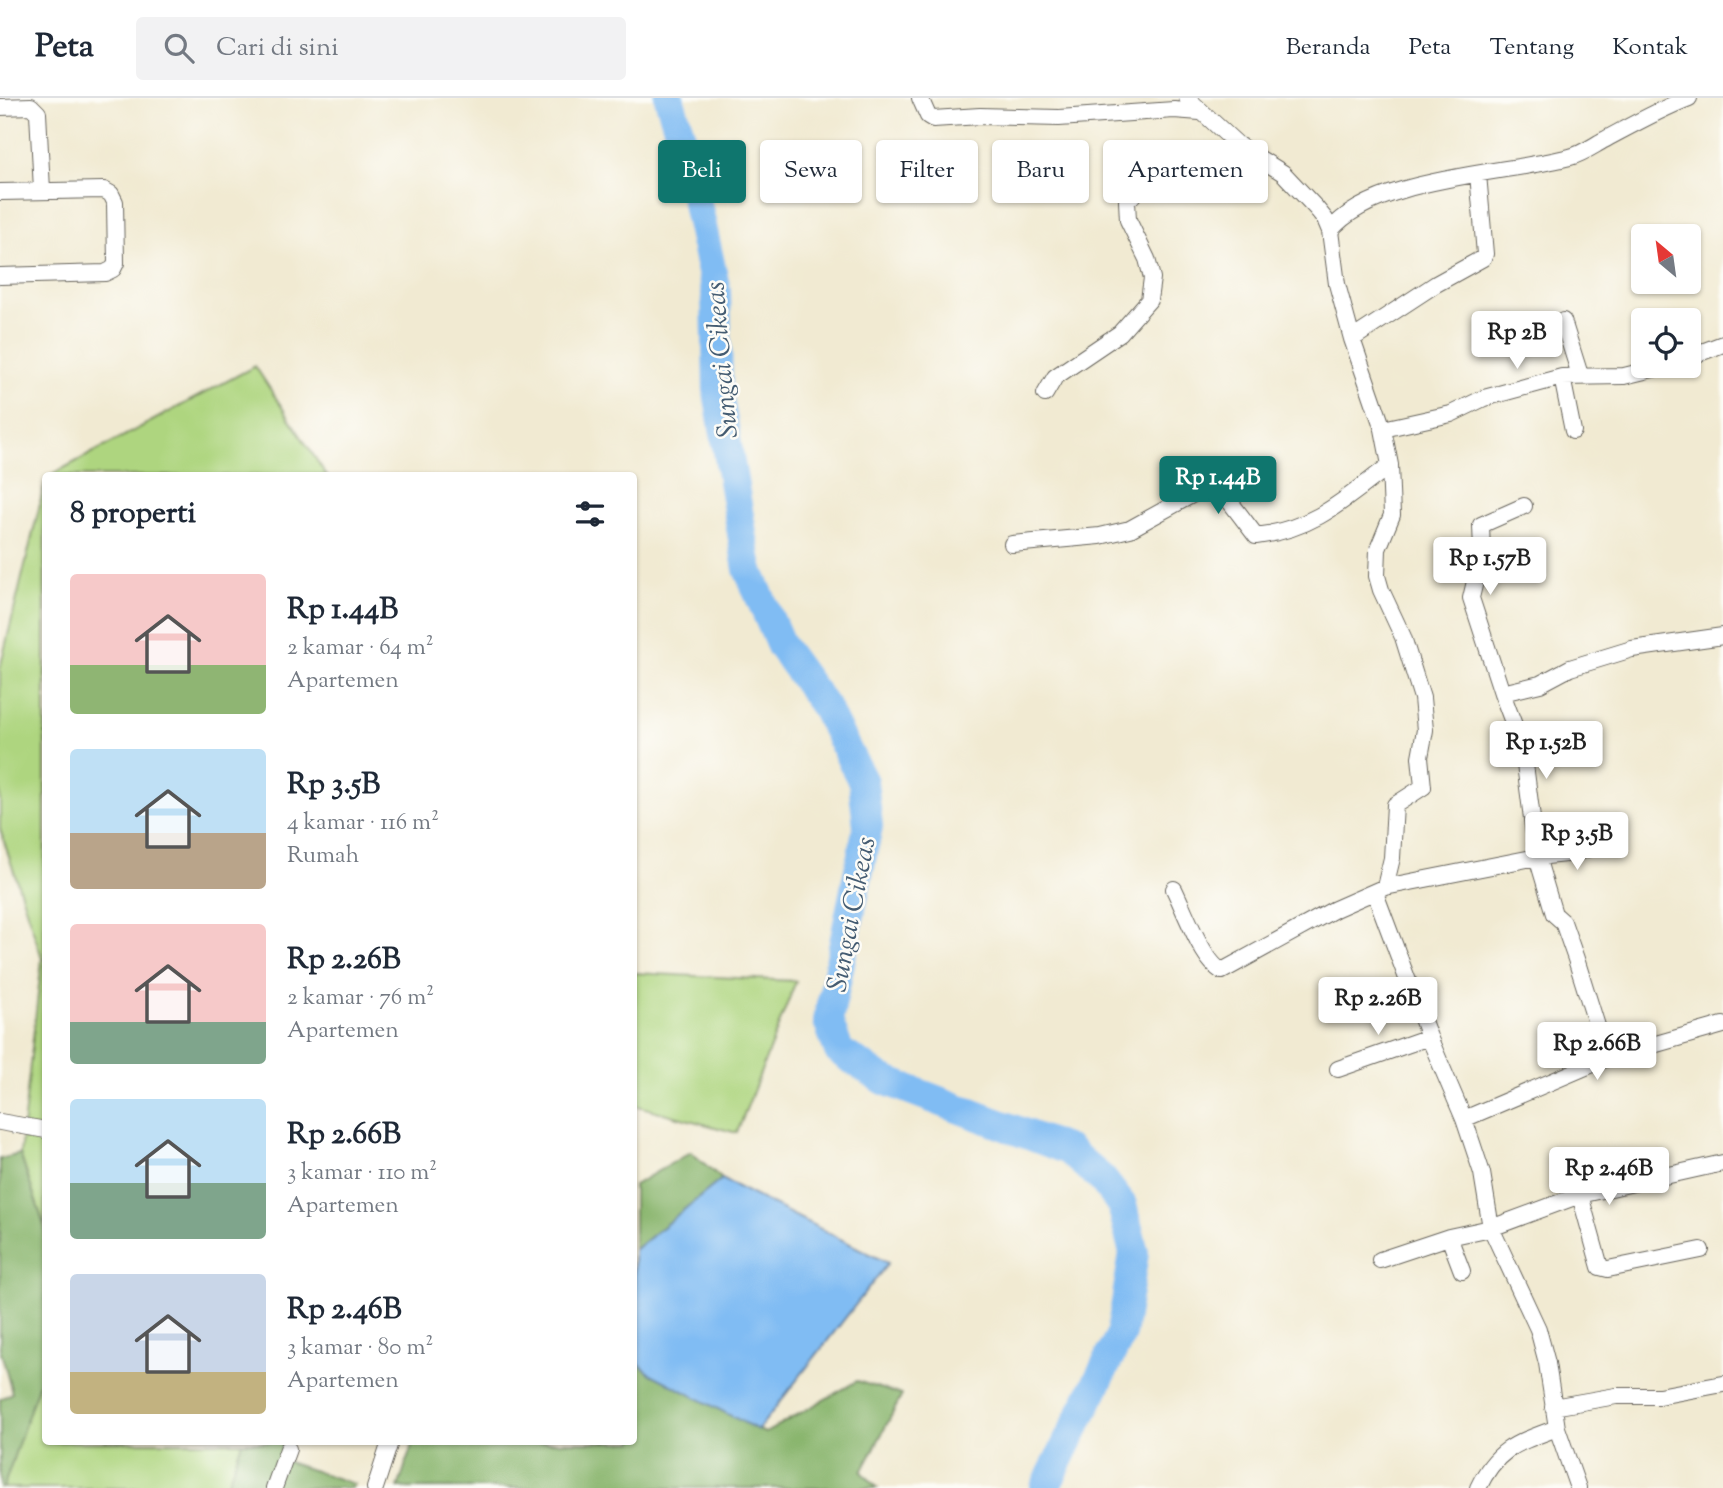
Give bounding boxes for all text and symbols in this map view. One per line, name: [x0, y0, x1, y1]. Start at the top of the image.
search box: [136, 17, 626, 80]
text: Peta: [35, 24, 94, 72]
icon: search: [160, 29, 198, 67]
text: Cari di sini: [216, 30, 339, 67]
text: Beranda: [1286, 31, 1371, 65]
text: Peta: [1409, 31, 1451, 65]
text: Tentang: [1489, 31, 1574, 65]
text: Kontak: [1612, 31, 1688, 65]
chip: Beli: [658, 140, 746, 203]
chip: Sewa: [760, 140, 862, 203]
chip: Filter: [876, 140, 978, 203]
chip: Baru: [992, 140, 1089, 203]
chip: Apartemen: [1103, 140, 1268, 203]
north arrow: [1631, 224, 1701, 294]
map controls: [1631, 224, 1701, 378]
water label: Sungai Cikeas: [696, 280, 750, 440]
button: locate: [1631, 308, 1701, 378]
pin: Rp 2B: [1468, 312, 1566, 371]
text: Rp 2B: [1487, 317, 1547, 350]
pin: Rp 1.44B: [1146, 456, 1290, 516]
text: Rp 1.44B: [1175, 462, 1261, 495]
text: 8 properti: [70, 493, 196, 536]
icon: filters: [571, 495, 609, 533]
pin: Rp 1.57B: [1418, 538, 1562, 597]
text: Rp 1.57B: [1449, 543, 1531, 576]
text: Rp 1.44B: [287, 589, 398, 632]
icon: home: [126, 602, 210, 686]
text: 2 kamar · 64 m²: [287, 632, 434, 665]
text: Apartemen: [287, 665, 399, 698]
pin: Rp 1.52B: [1474, 722, 1618, 781]
text: Rp 1.52B: [1506, 727, 1586, 760]
text: Rp 3.5B: [287, 764, 380, 807]
icon: home: [126, 777, 210, 861]
text: 4 kamar · 116 m²: [287, 807, 439, 840]
pin: Rp 3.5B: [1512, 812, 1642, 872]
text: Rp 3.5B: [1541, 818, 1613, 851]
water label: Sungai Cikeas: [818, 834, 888, 996]
text: Rumah: [287, 840, 359, 873]
text: Rp 2.26B: [287, 939, 401, 982]
icon: home: [126, 952, 210, 1036]
pin: Rp 2.26B: [1306, 978, 1450, 1037]
text: 2 kamar · 76 m²: [287, 982, 434, 1015]
text: Rp 2.26B: [1334, 983, 1422, 1016]
text: Apartemen: [287, 1015, 399, 1048]
pin: Rp 2.66B: [1525, 1023, 1669, 1082]
text: Rp 2.66B: [1553, 1028, 1641, 1061]
text: Rp 2.66B: [287, 1114, 401, 1157]
icon: home: [126, 1127, 210, 1211]
pin: Rp 2.46B: [1537, 1148, 1681, 1207]
text: Rp 2.46B: [1565, 1153, 1653, 1186]
text: 3 kamar · 110 m²: [287, 1157, 437, 1190]
text: Apartemen: [287, 1190, 399, 1223]
text: Rp 2.46B: [287, 1289, 402, 1332]
icon: home: [126, 1302, 210, 1386]
text: 3 kamar · 80 m²: [287, 1332, 433, 1365]
text: Apartemen: [287, 1365, 399, 1398]

